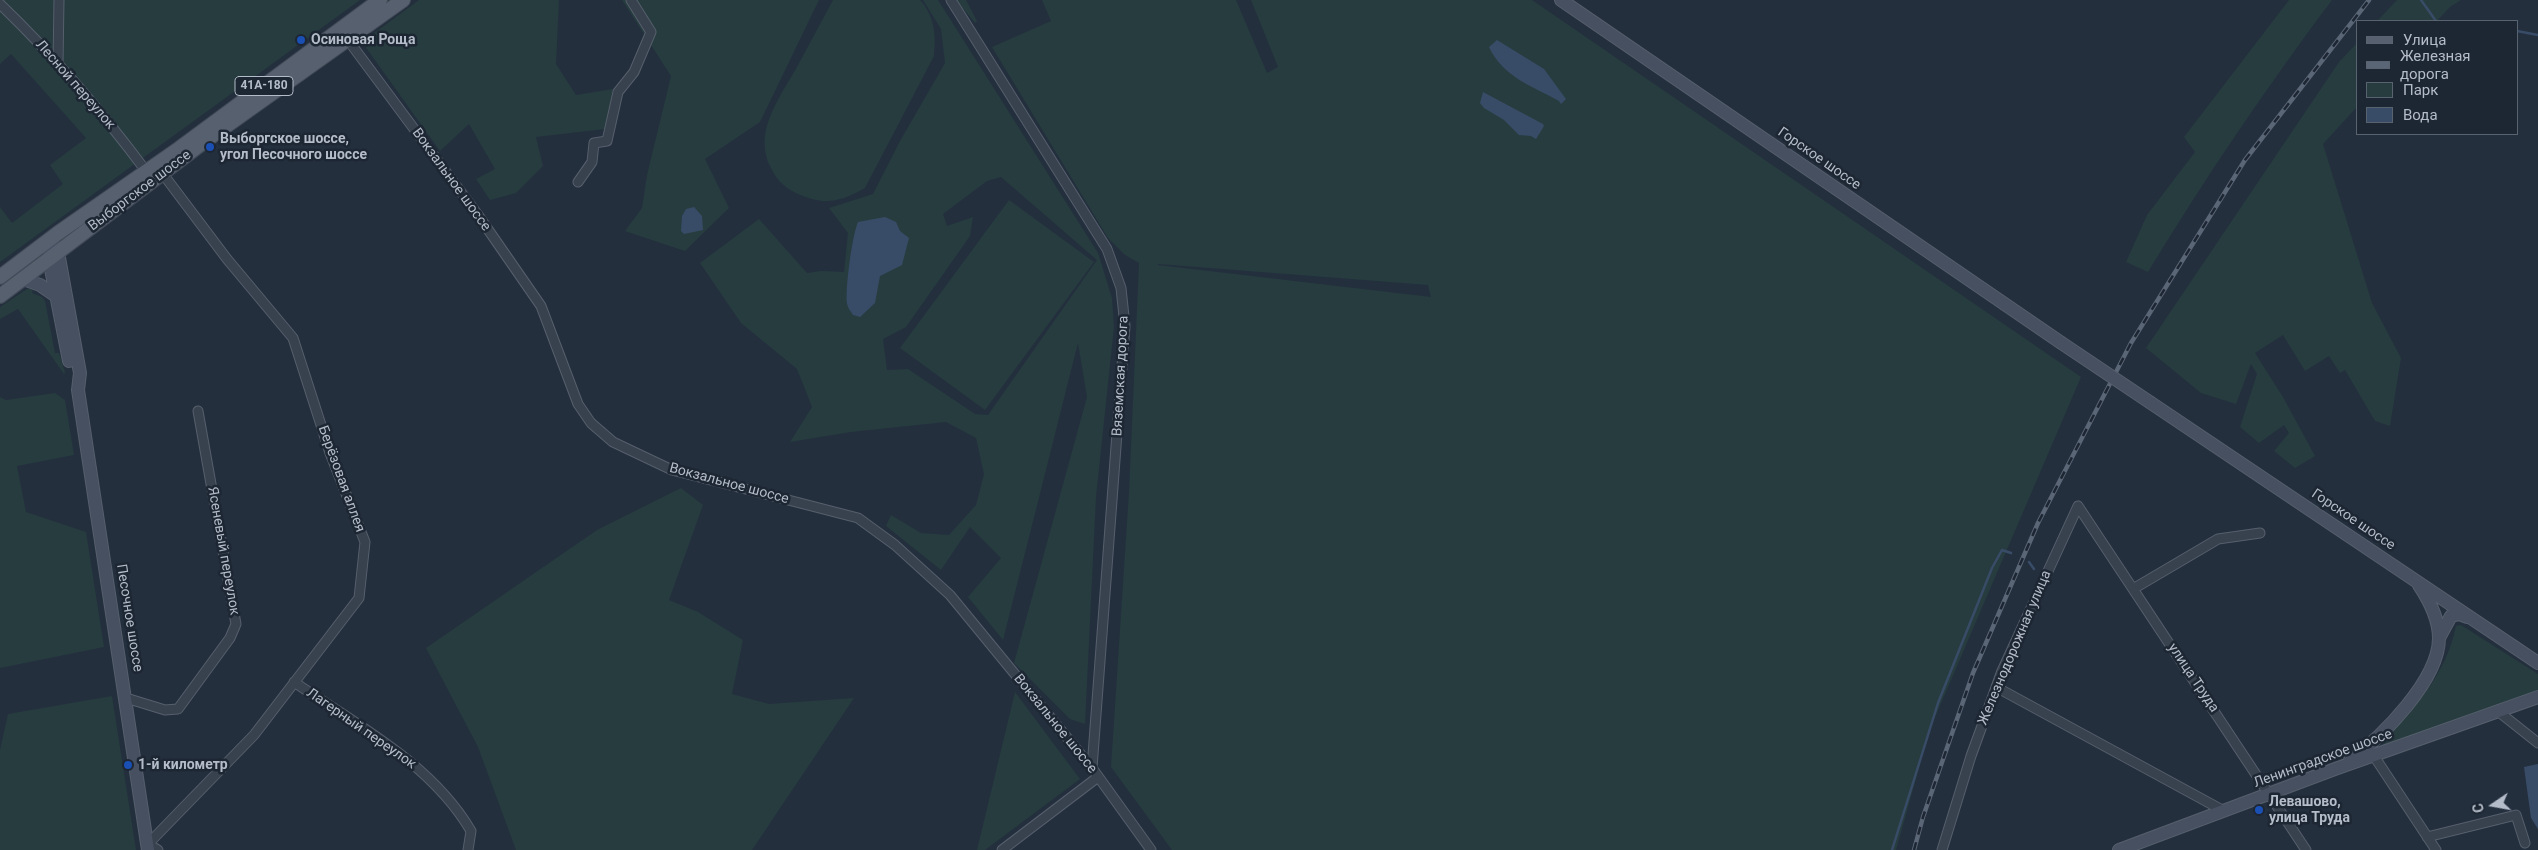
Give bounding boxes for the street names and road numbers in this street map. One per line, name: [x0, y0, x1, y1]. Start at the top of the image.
street label: Лесной переулок: [32, 37, 118, 133]
road number: 41А-180: [235, 76, 293, 95]
street label: Горское шоссе: [1774, 124, 1864, 194]
street label: Вокзальное шоссе: [408, 125, 494, 235]
street label: Выборгское шоссе: [85, 147, 195, 235]
street label: Вяземская дорога: [1109, 315, 1133, 437]
street label: Берёзовая аллея: [314, 423, 368, 535]
street label: Вокзальное шоссе: [667, 460, 791, 508]
street label: Ясеневый переулок: [203, 485, 243, 617]
street label: Горское шоссе: [2308, 486, 2398, 554]
street label: Песочное шоссе: [112, 563, 146, 673]
street label: Железнодорожная улица: [1975, 568, 2055, 728]
street label: улица Труда: [2164, 640, 2222, 716]
street label: Вокзальное шоссе: [1010, 671, 1100, 777]
street label: Лагерный переулок: [303, 685, 419, 773]
street label: Ленинградское шоссе: [2251, 726, 2395, 792]

